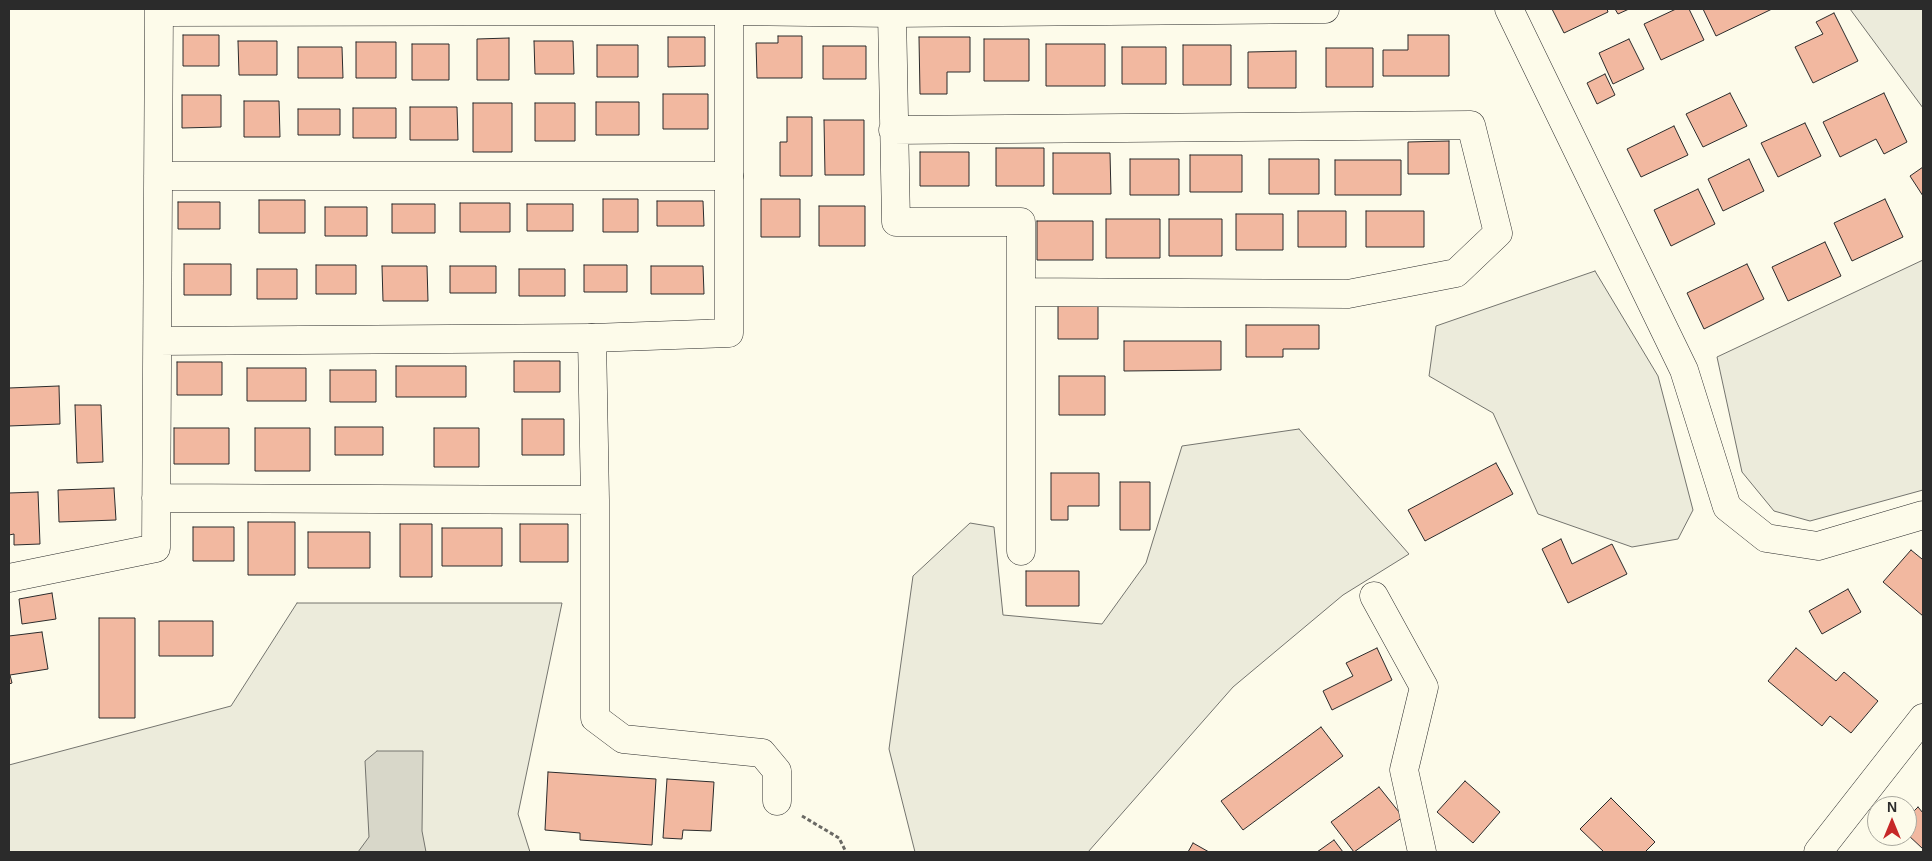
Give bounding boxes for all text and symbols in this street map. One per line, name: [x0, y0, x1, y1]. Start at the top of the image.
north arrow: [1867, 796, 1917, 846]
text: N: [1887, 799, 1897, 815]

